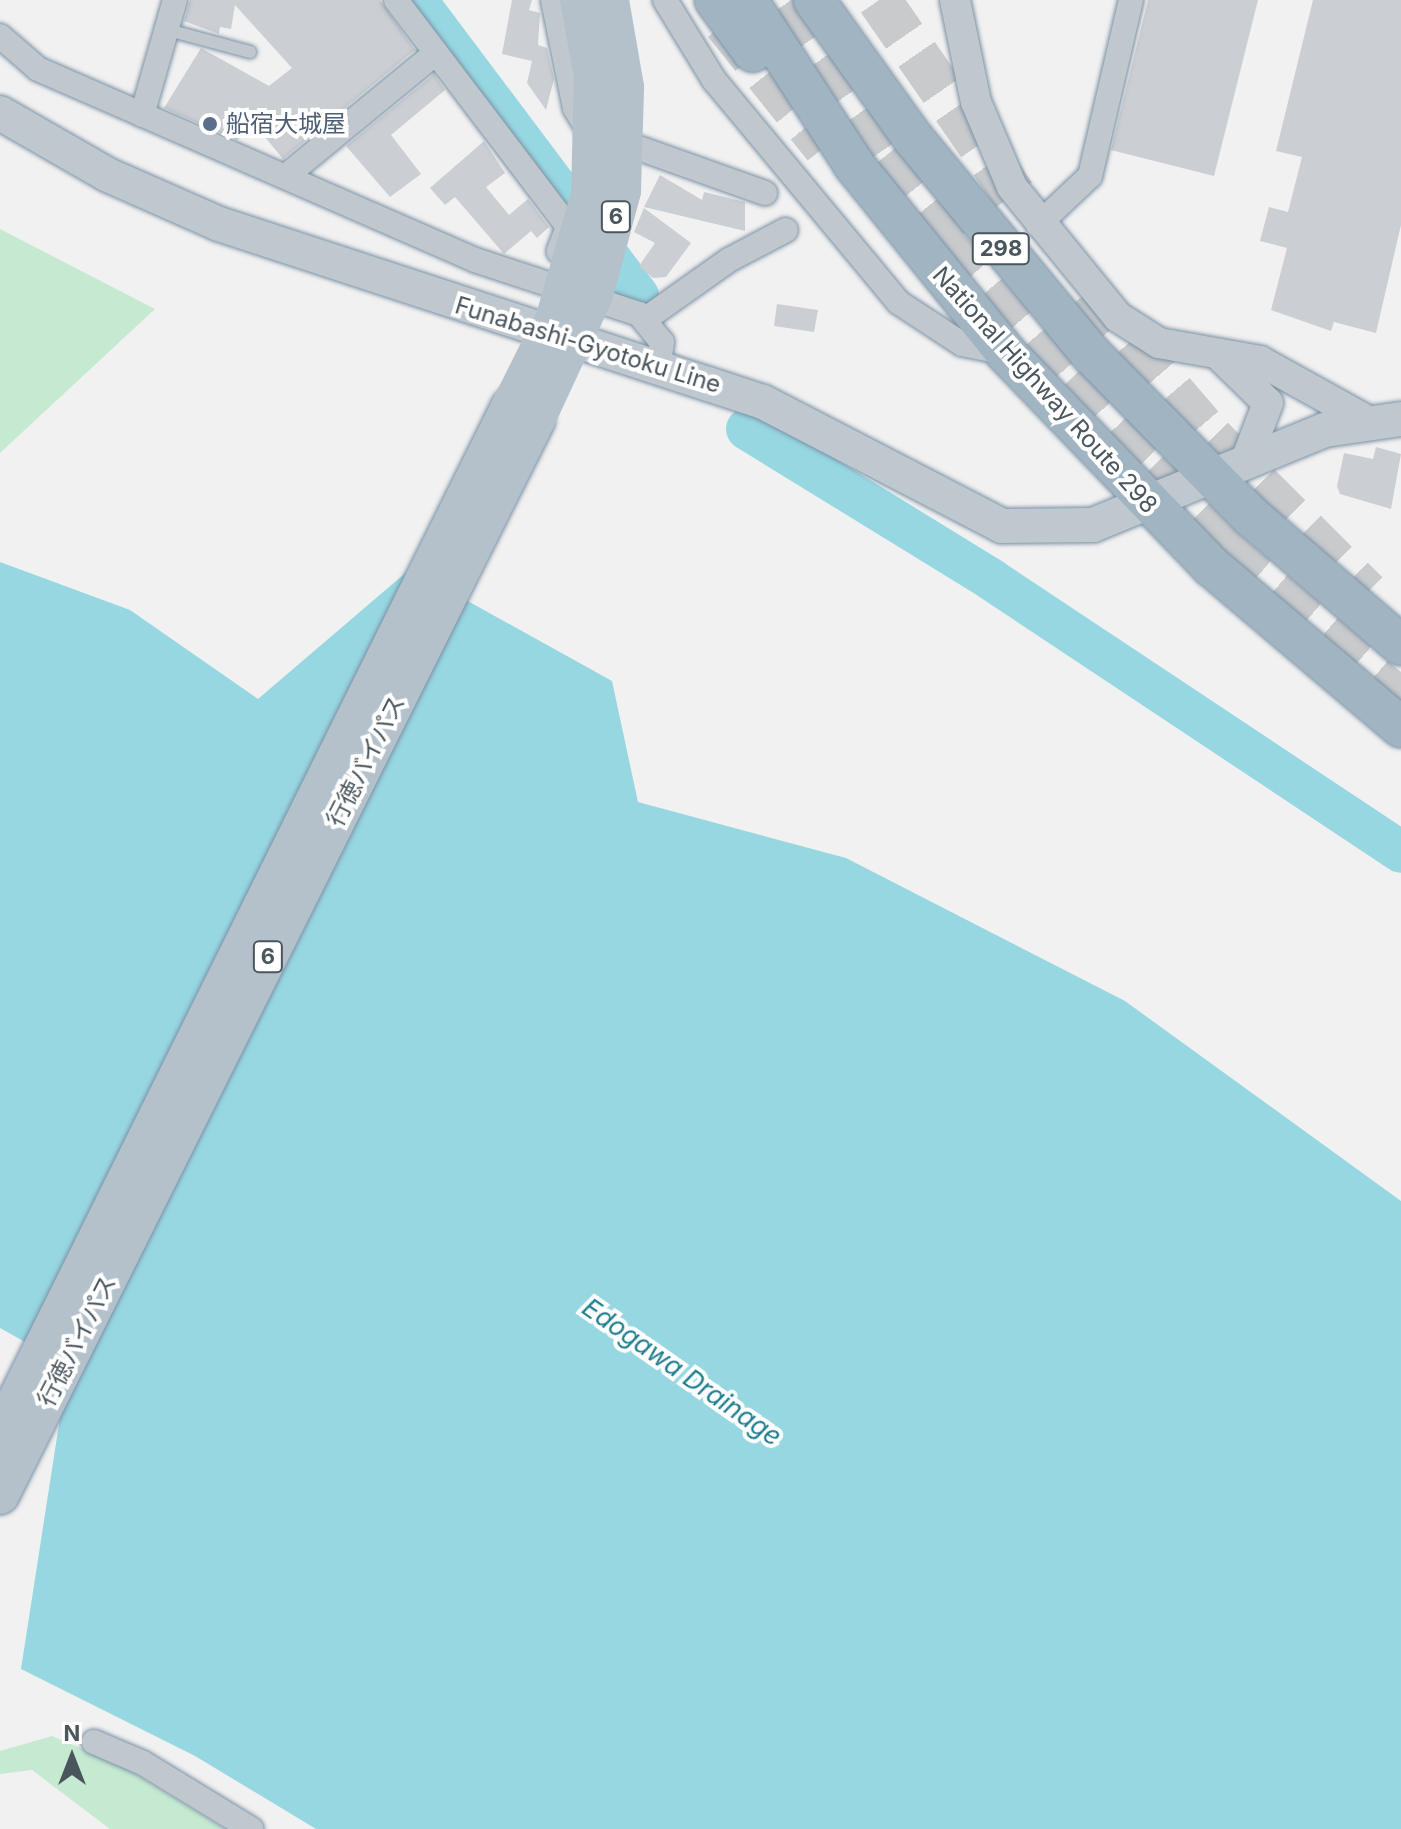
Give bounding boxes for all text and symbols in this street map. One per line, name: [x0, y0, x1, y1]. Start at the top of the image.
place label: 船宿大城屋: [226, 110, 346, 138]
marker: 船宿大城屋: [201, 115, 219, 133]
road number: 6: [600, 199, 632, 235]
road number: 298: [971, 231, 1031, 267]
street label: National Highway Route 298: [927, 261, 1163, 519]
street label: Funabashi-Gyotoku Line: [452, 291, 724, 399]
street label: 行徳バイパス: [320, 690, 412, 832]
road number: 6: [252, 939, 284, 975]
street label: 行徳バイパス: [31, 1270, 123, 1412]
water label: Edogawa Drainage: [576, 1292, 788, 1452]
north arrow: [32, 1717, 112, 1797]
text: N: [64, 1720, 80, 1746]

